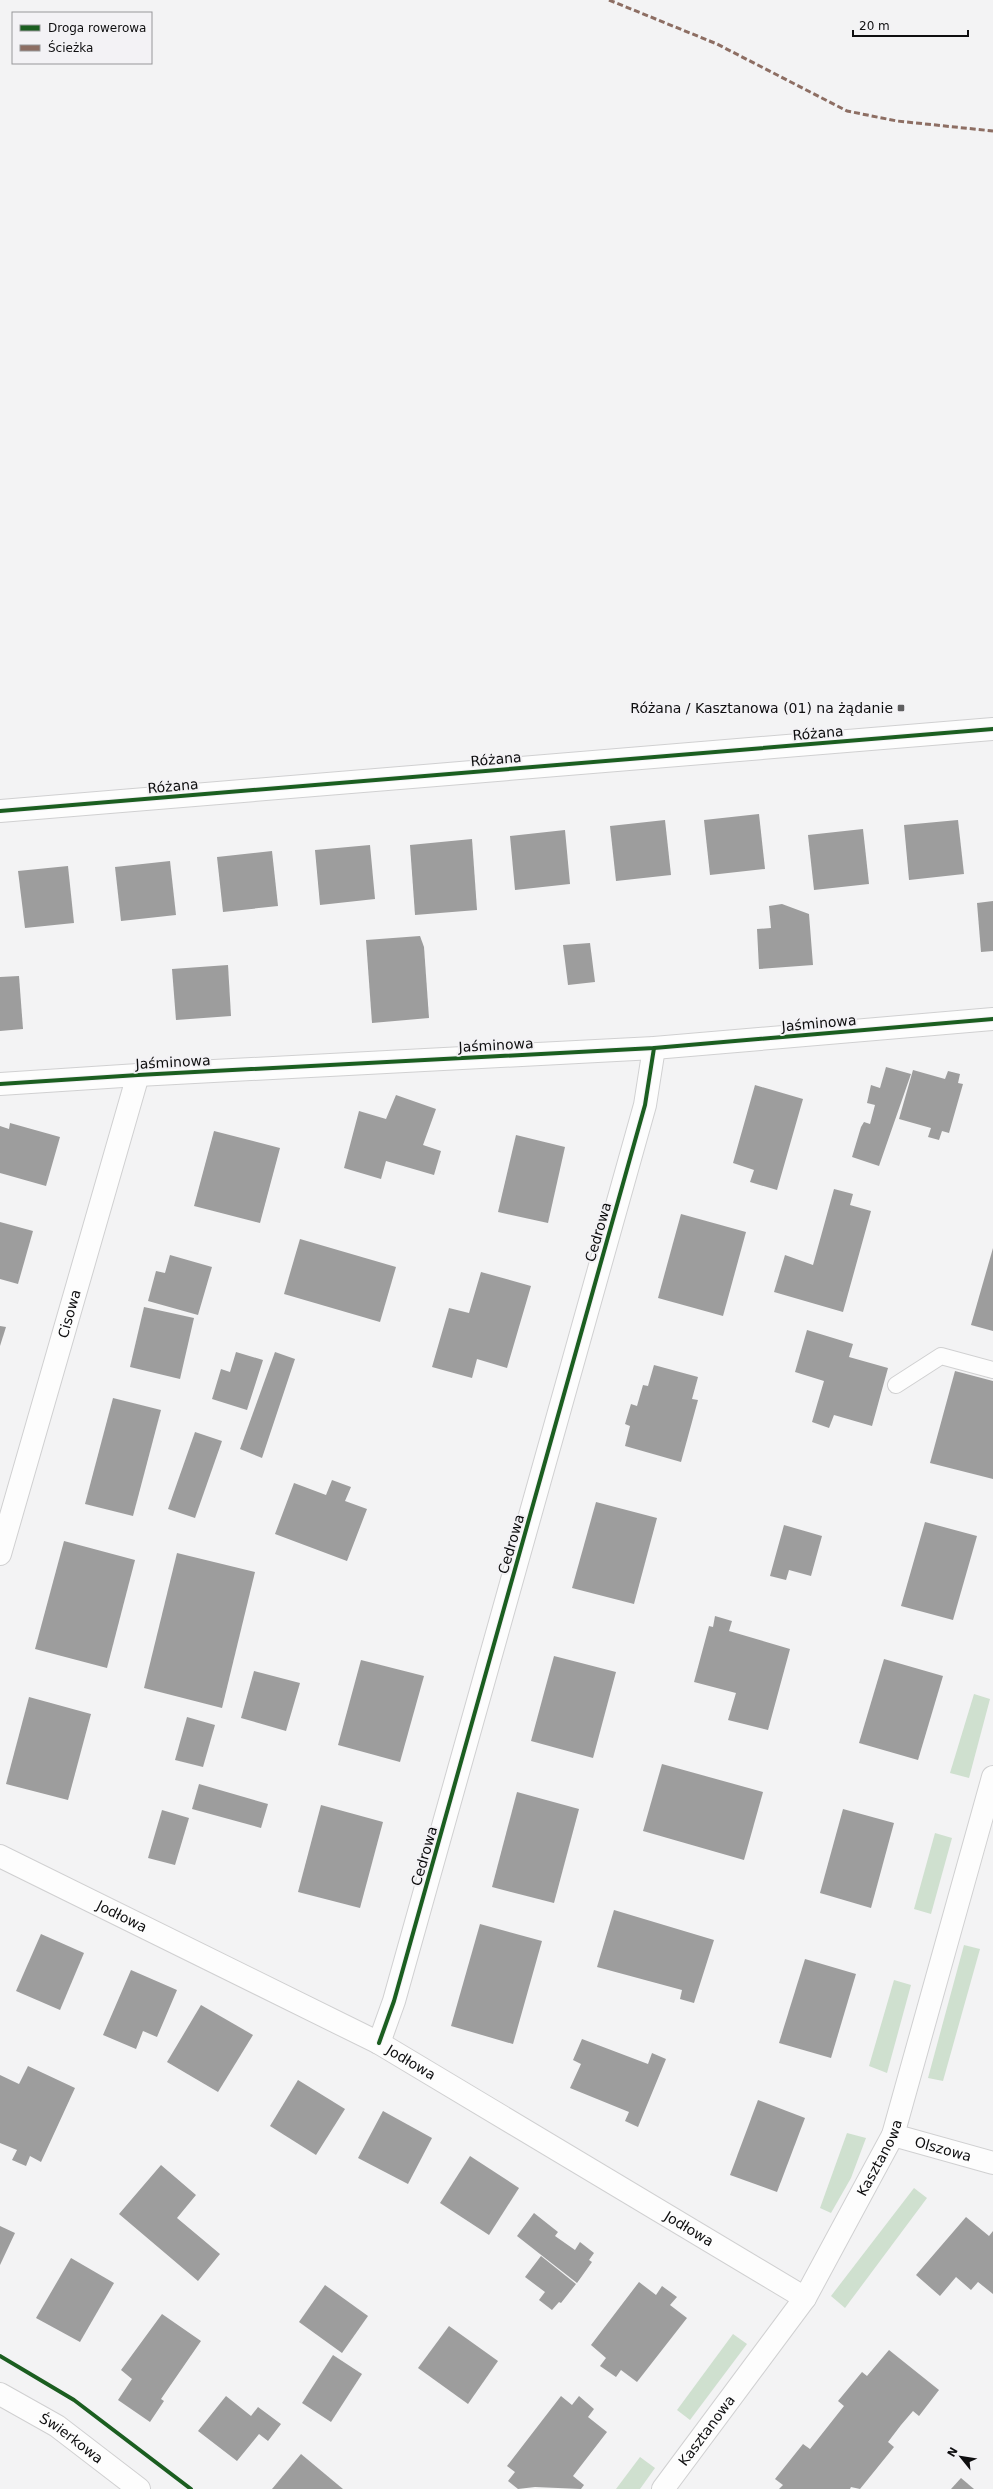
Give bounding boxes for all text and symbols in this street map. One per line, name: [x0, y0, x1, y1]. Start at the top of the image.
legend: [12, 12, 152, 64]
scale bar: [853, 12, 968, 38]
text: 20 m: [859, 19, 890, 33]
text: Droga rowerowa: [48, 21, 146, 35]
text: Ścieżka: [48, 40, 93, 55]
place label: Różana / Kasztanowa (01) na żądanie: [630, 700, 893, 716]
marker: Różana / Kasztanowa (01) na żądanie: [896, 703, 906, 713]
street label: Różana: [792, 723, 844, 743]
street label: Różana: [470, 749, 522, 769]
street label: Różana: [147, 776, 199, 796]
street label: Jaśminowa: [780, 1012, 857, 1034]
street label: Jaśminowa: [457, 1035, 534, 1055]
street label: Jaśminowa: [134, 1052, 211, 1072]
street label: Cedrowa: [582, 1200, 614, 1264]
street label: Cisowa: [55, 1288, 84, 1340]
street label: Cedrowa: [495, 1512, 527, 1576]
street label: Cedrowa: [408, 1824, 440, 1888]
street label: Jodłowa: [93, 1897, 150, 1935]
street label: Jodłowa: [383, 2041, 438, 2083]
street label: Kasztanowa: [854, 2118, 905, 2199]
street label: Olszowa: [913, 2133, 973, 2165]
street label: Jodłowa: [661, 2207, 716, 2249]
street label: Kasztanowa: [675, 2392, 738, 2469]
street label: Świerkowa: [37, 2409, 106, 2466]
north arrow: [941, 2437, 981, 2477]
text: N: [945, 2445, 961, 2459]

